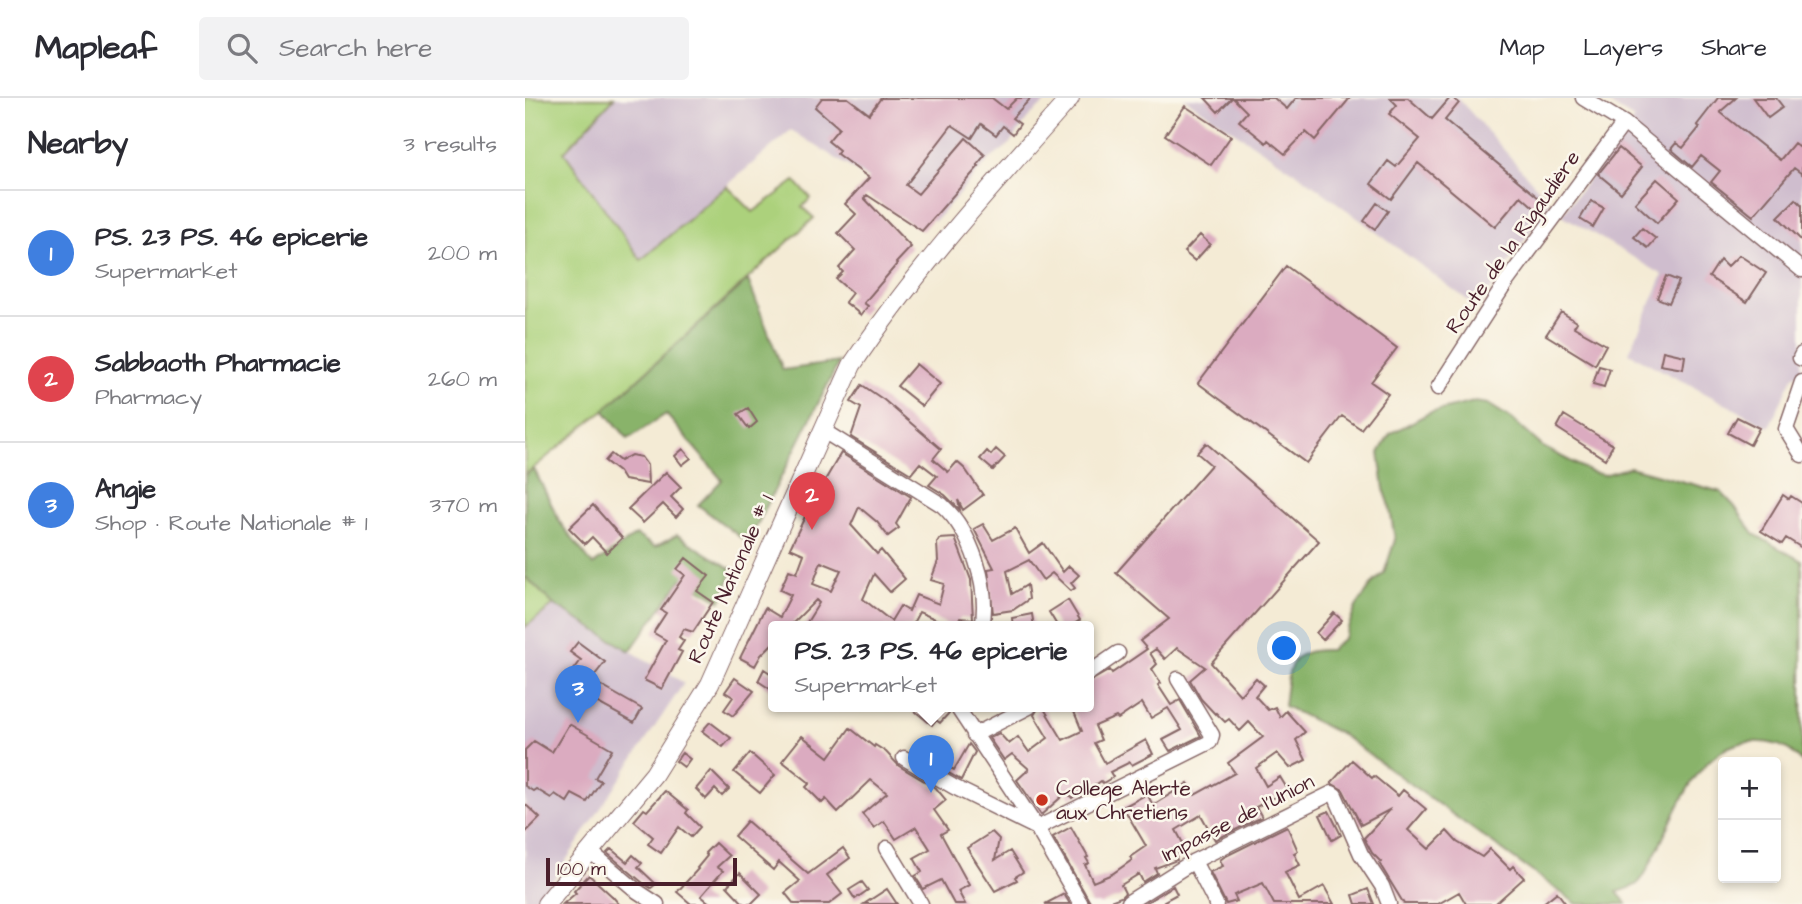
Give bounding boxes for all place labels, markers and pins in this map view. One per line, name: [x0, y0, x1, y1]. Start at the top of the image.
pin: 2: [789, 472, 835, 530]
pin: 3: [555, 665, 601, 723]
pin: 1: [908, 735, 954, 793]
place label: College Alerte aux Chretiens: [1056, 774, 1191, 827]
marker: College Alerte aux Chretiens: [1034, 792, 1050, 808]

